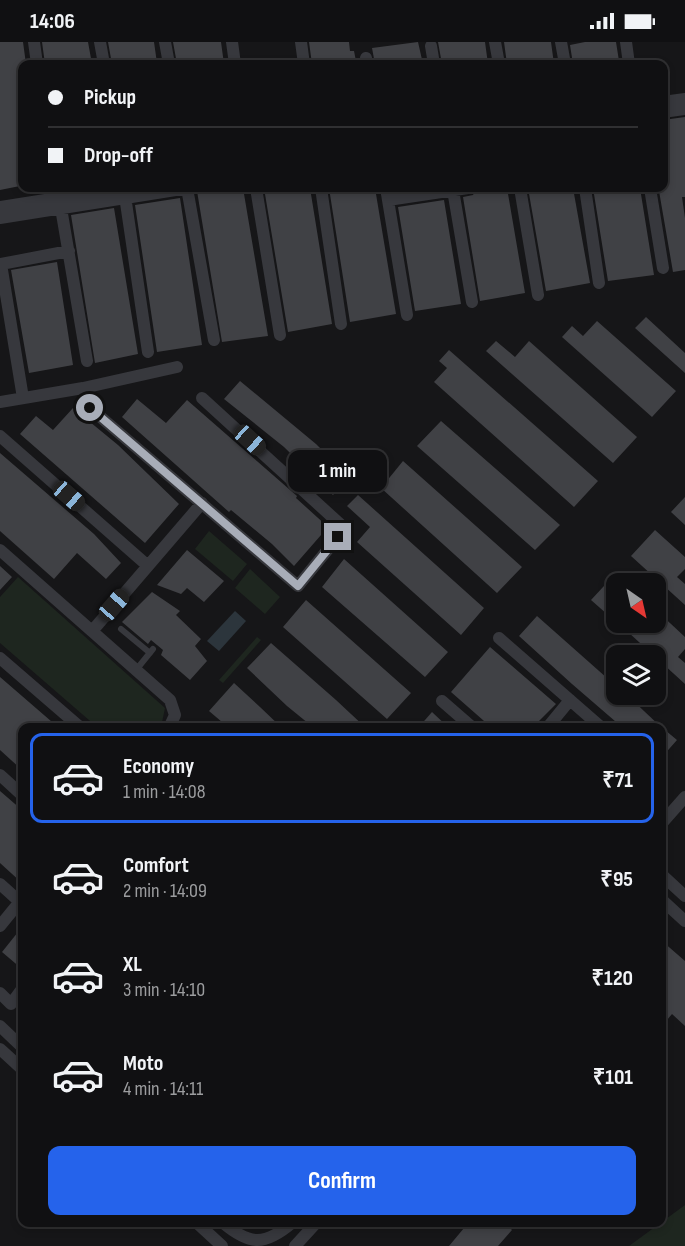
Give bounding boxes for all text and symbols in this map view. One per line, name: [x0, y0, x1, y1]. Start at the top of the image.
text: 14:06: [30, 8, 75, 35]
text: Pickup: [84, 84, 136, 111]
text: Drop-off: [84, 142, 153, 169]
route start: [76, 394, 103, 421]
car: [231, 421, 269, 459]
callout: 1 min: [288, 450, 388, 492]
text: 1 min: [319, 459, 356, 483]
car: [50, 477, 88, 515]
route end: [324, 523, 351, 550]
north arrow: [606, 573, 666, 633]
map controls: [606, 573, 666, 705]
car: [95, 586, 133, 624]
button: layers: [606, 645, 666, 705]
icon: car: [51, 751, 105, 805]
text: Economy: [123, 753, 194, 780]
text: ₹71: [602, 767, 633, 794]
text: 1 min · 14:08: [123, 780, 205, 804]
icon: car: [51, 850, 105, 904]
text: Comfort: [123, 852, 189, 879]
text: ₹95: [600, 866, 633, 893]
text: 2 min · 14:09: [123, 879, 207, 903]
icon: car: [51, 949, 105, 1003]
text: XL: [123, 951, 142, 978]
text: ₹120: [591, 965, 633, 992]
text: 3 min · 14:10: [123, 978, 205, 1002]
icon: car: [51, 1048, 105, 1102]
text: Moto: [123, 1050, 163, 1077]
text: ₹101: [593, 1064, 633, 1091]
text: 4 min · 14:11: [123, 1077, 203, 1101]
button: Confirm: [48, 1146, 636, 1215]

